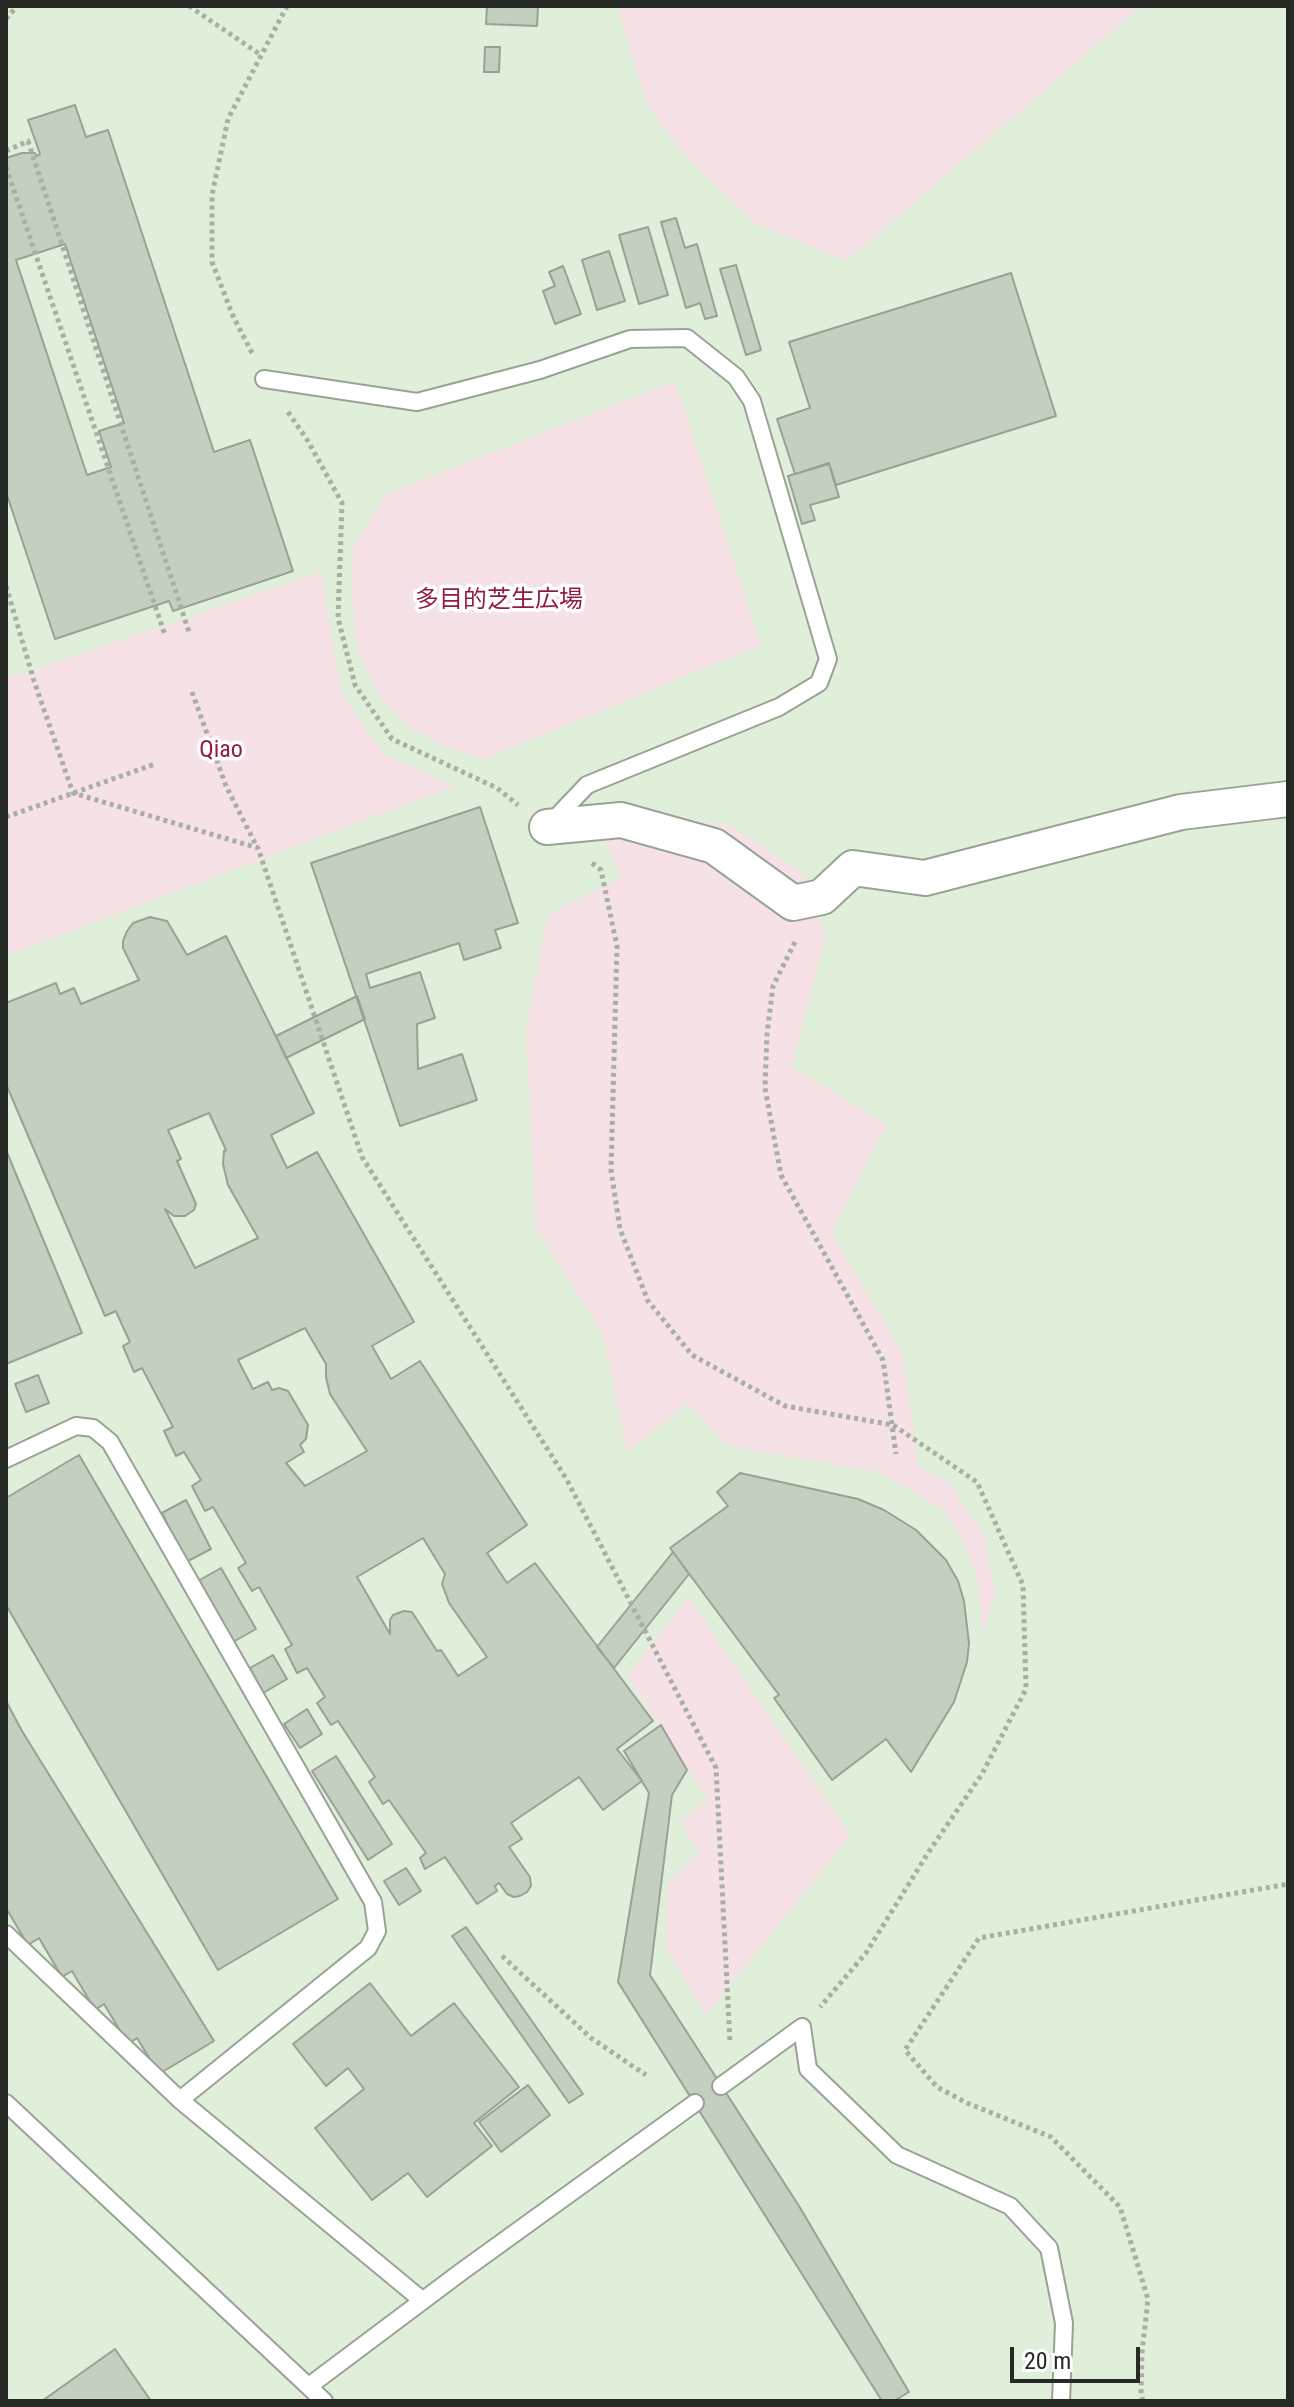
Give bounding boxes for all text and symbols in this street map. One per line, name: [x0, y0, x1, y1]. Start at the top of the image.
park label: 多目的芝生広場: [415, 587, 583, 615]
park label: Qiao: [199, 737, 243, 765]
scale bar: [1014, 2331, 1144, 2381]
text: 20 m: [1024, 2347, 1071, 2375]

